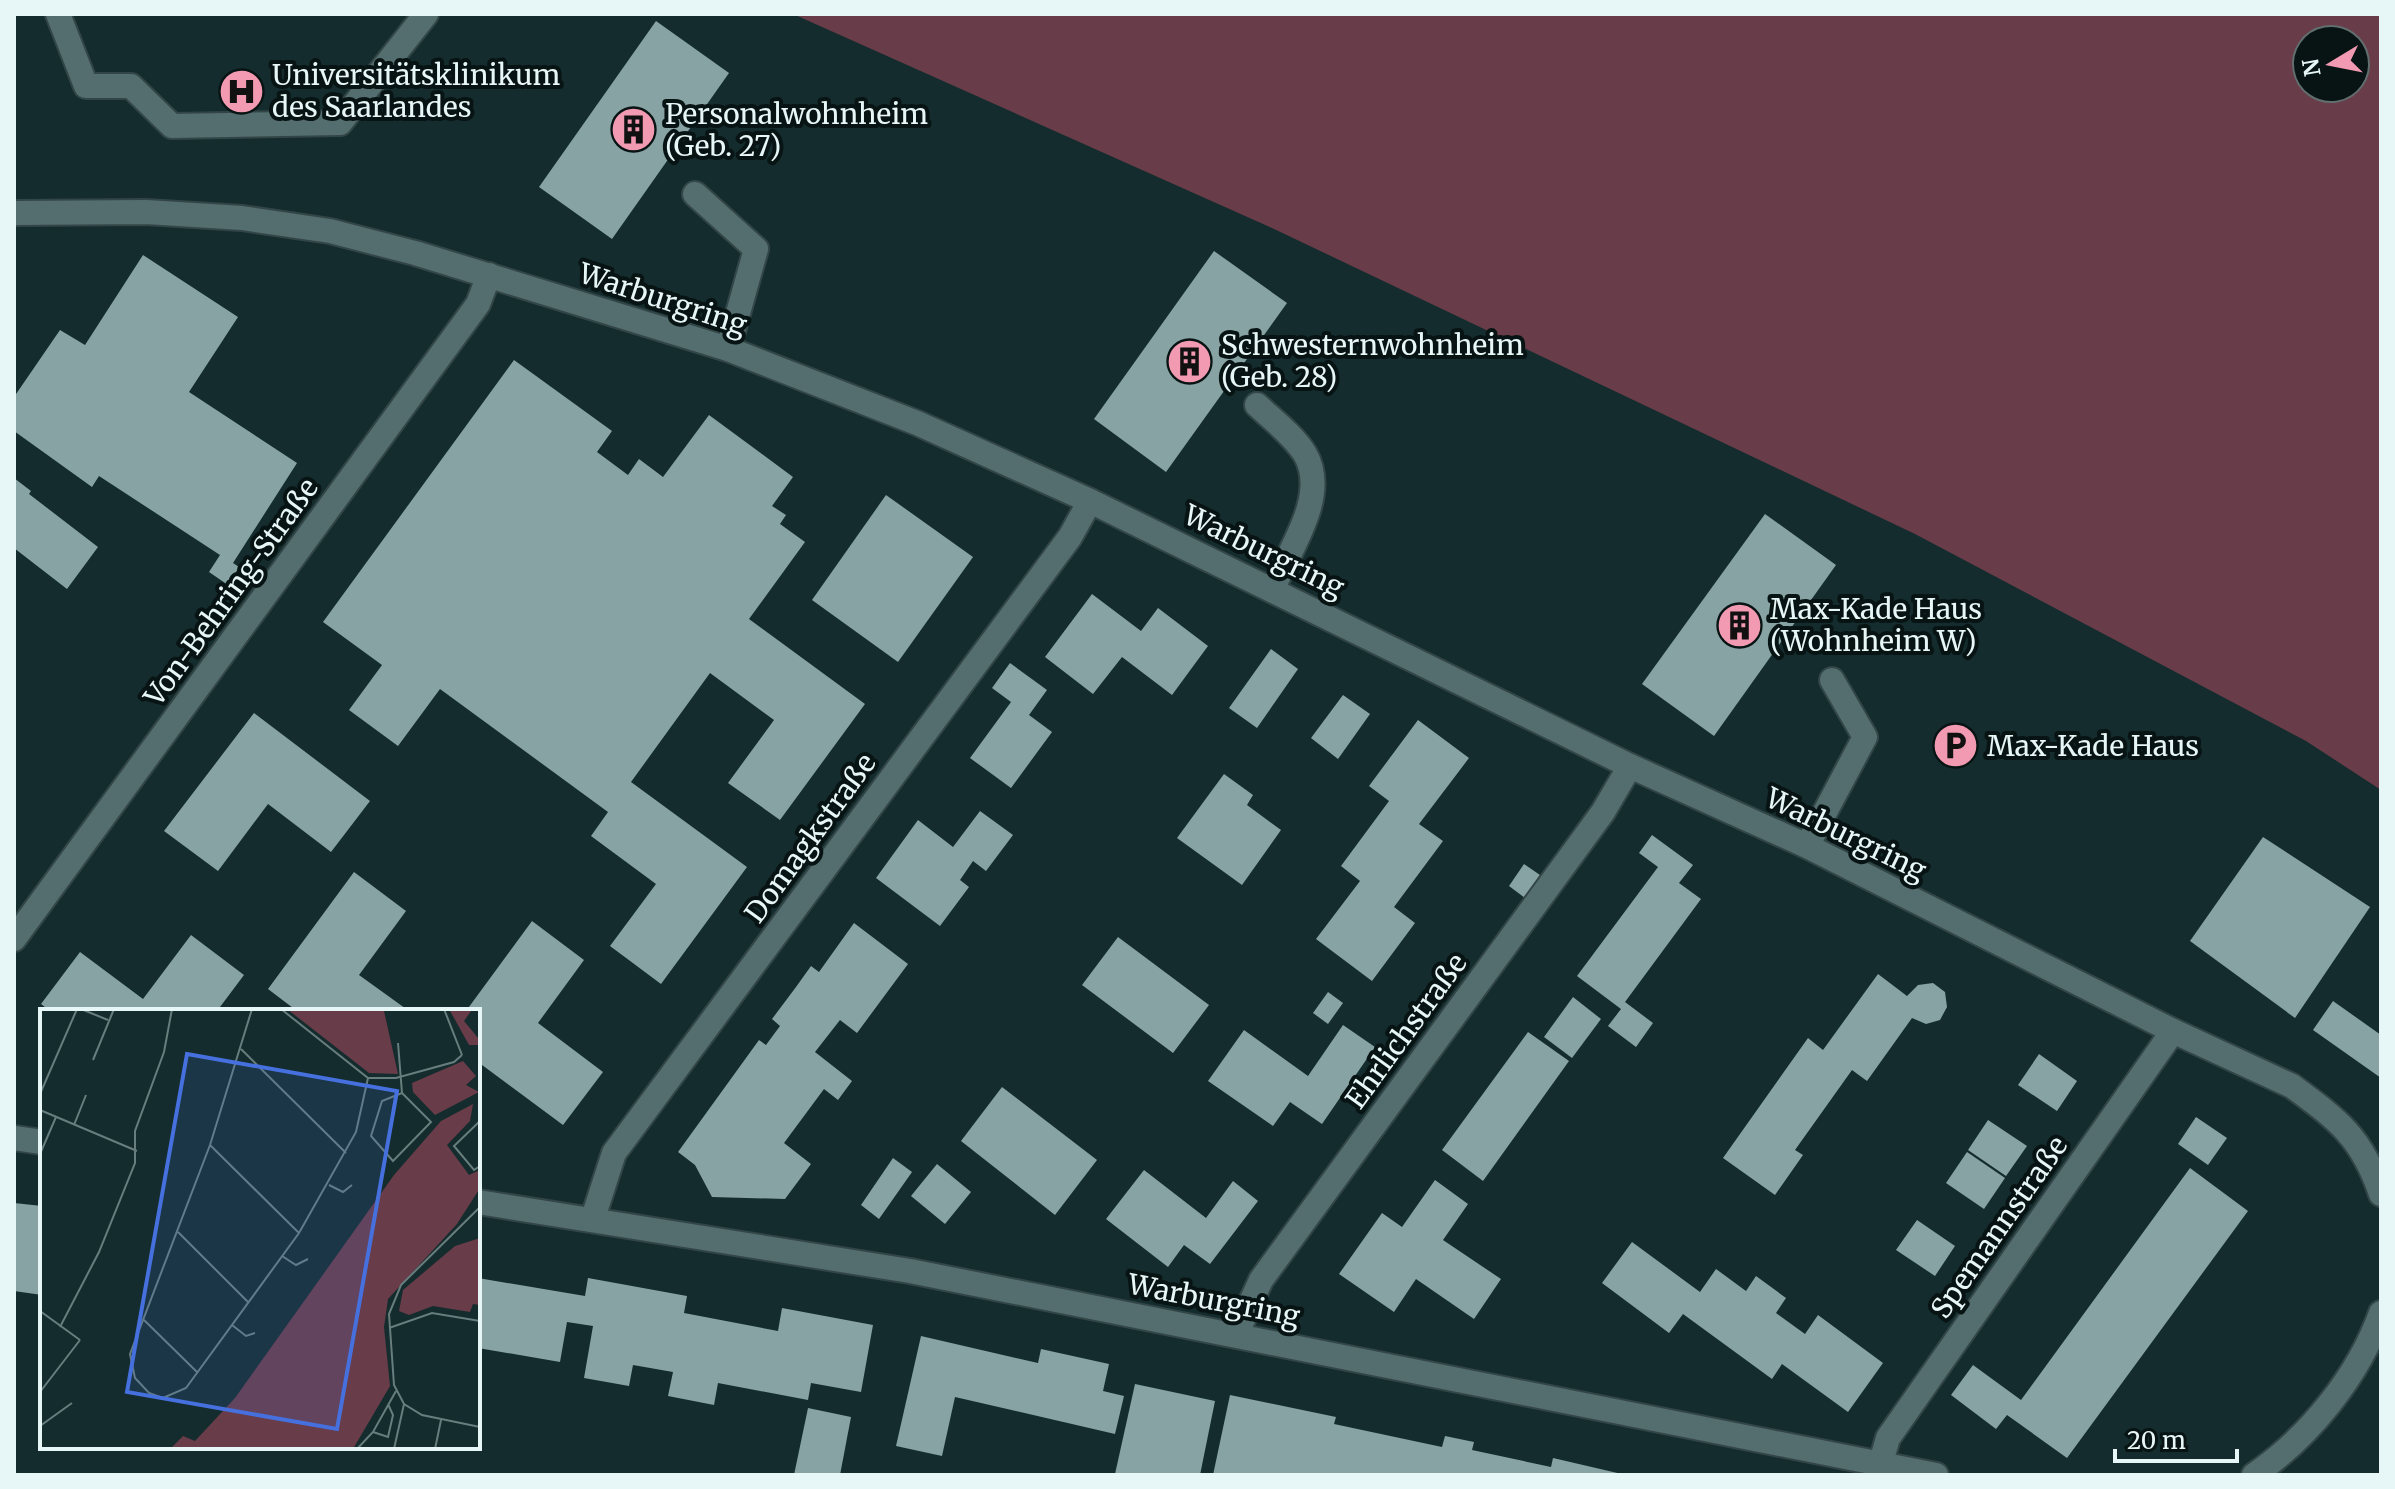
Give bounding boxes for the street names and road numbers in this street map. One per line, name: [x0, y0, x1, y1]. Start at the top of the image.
street label: Warburgring: [574, 255, 751, 343]
street label: Von-Behring-Straße: [136, 471, 326, 714]
street label: Warburgring: [1177, 496, 1350, 605]
street label: Domagkstraße: [737, 746, 883, 930]
street label: Warburgring: [1759, 779, 1932, 888]
street label: Ehrlichstraße: [1338, 946, 1474, 1116]
street label: Spemannstraße: [1923, 1129, 2075, 1325]
street label: Warburgring: [1124, 1266, 1303, 1334]

